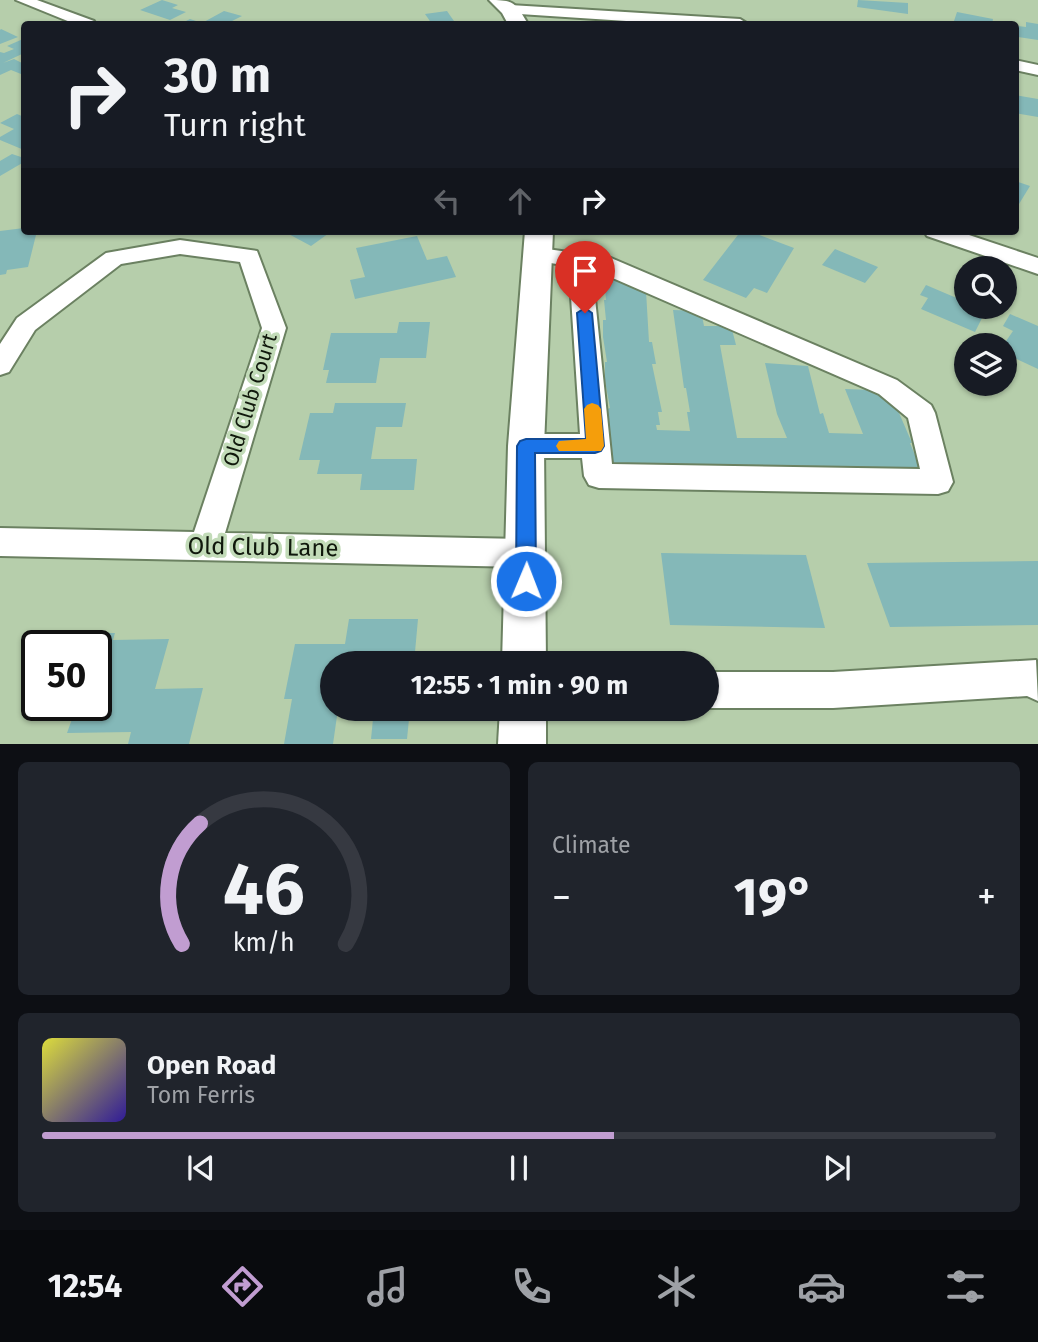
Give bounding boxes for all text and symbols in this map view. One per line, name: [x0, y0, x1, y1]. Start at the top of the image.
text: 30 m: [164, 46, 271, 105]
icon: right: [49, 49, 140, 140]
text: Turn right: [164, 106, 306, 144]
icon: left: [428, 182, 466, 220]
icon: ahead: [501, 182, 539, 220]
icon: right: [574, 182, 612, 220]
pin: [555, 241, 615, 313]
icon: arrive: [566, 252, 604, 290]
map controls: [954, 256, 1017, 396]
button: search: [954, 256, 1017, 319]
street label: Old Club Court: [217, 330, 283, 470]
button: layers: [954, 333, 1017, 396]
street label: Old Club Lane: [187, 532, 339, 562]
position arrow: [489, 544, 563, 618]
speed limit sign: 50: [21, 630, 112, 721]
text: 12:55 · 1 min · 90 m: [411, 670, 628, 701]
text: Climate: [552, 831, 631, 859]
text: 46: [223, 847, 305, 934]
text: 19°: [734, 866, 814, 929]
text: −: [552, 874, 571, 920]
text: +: [977, 874, 996, 920]
text: km/h: [233, 928, 295, 958]
text: Open Road: [147, 1050, 276, 1081]
text: Tom Ferris: [147, 1081, 255, 1109]
icon: previous: [182, 1149, 220, 1187]
icon: pause: [500, 1149, 538, 1187]
icon: next: [818, 1149, 856, 1187]
icon: directions: [218, 1262, 267, 1311]
icon: music: [363, 1262, 412, 1311]
icon: phone: [507, 1262, 556, 1311]
icon: climate: [652, 1262, 701, 1311]
icon: car: [797, 1262, 846, 1311]
icon: filters: [941, 1262, 990, 1311]
text: 12:54: [48, 1267, 122, 1305]

